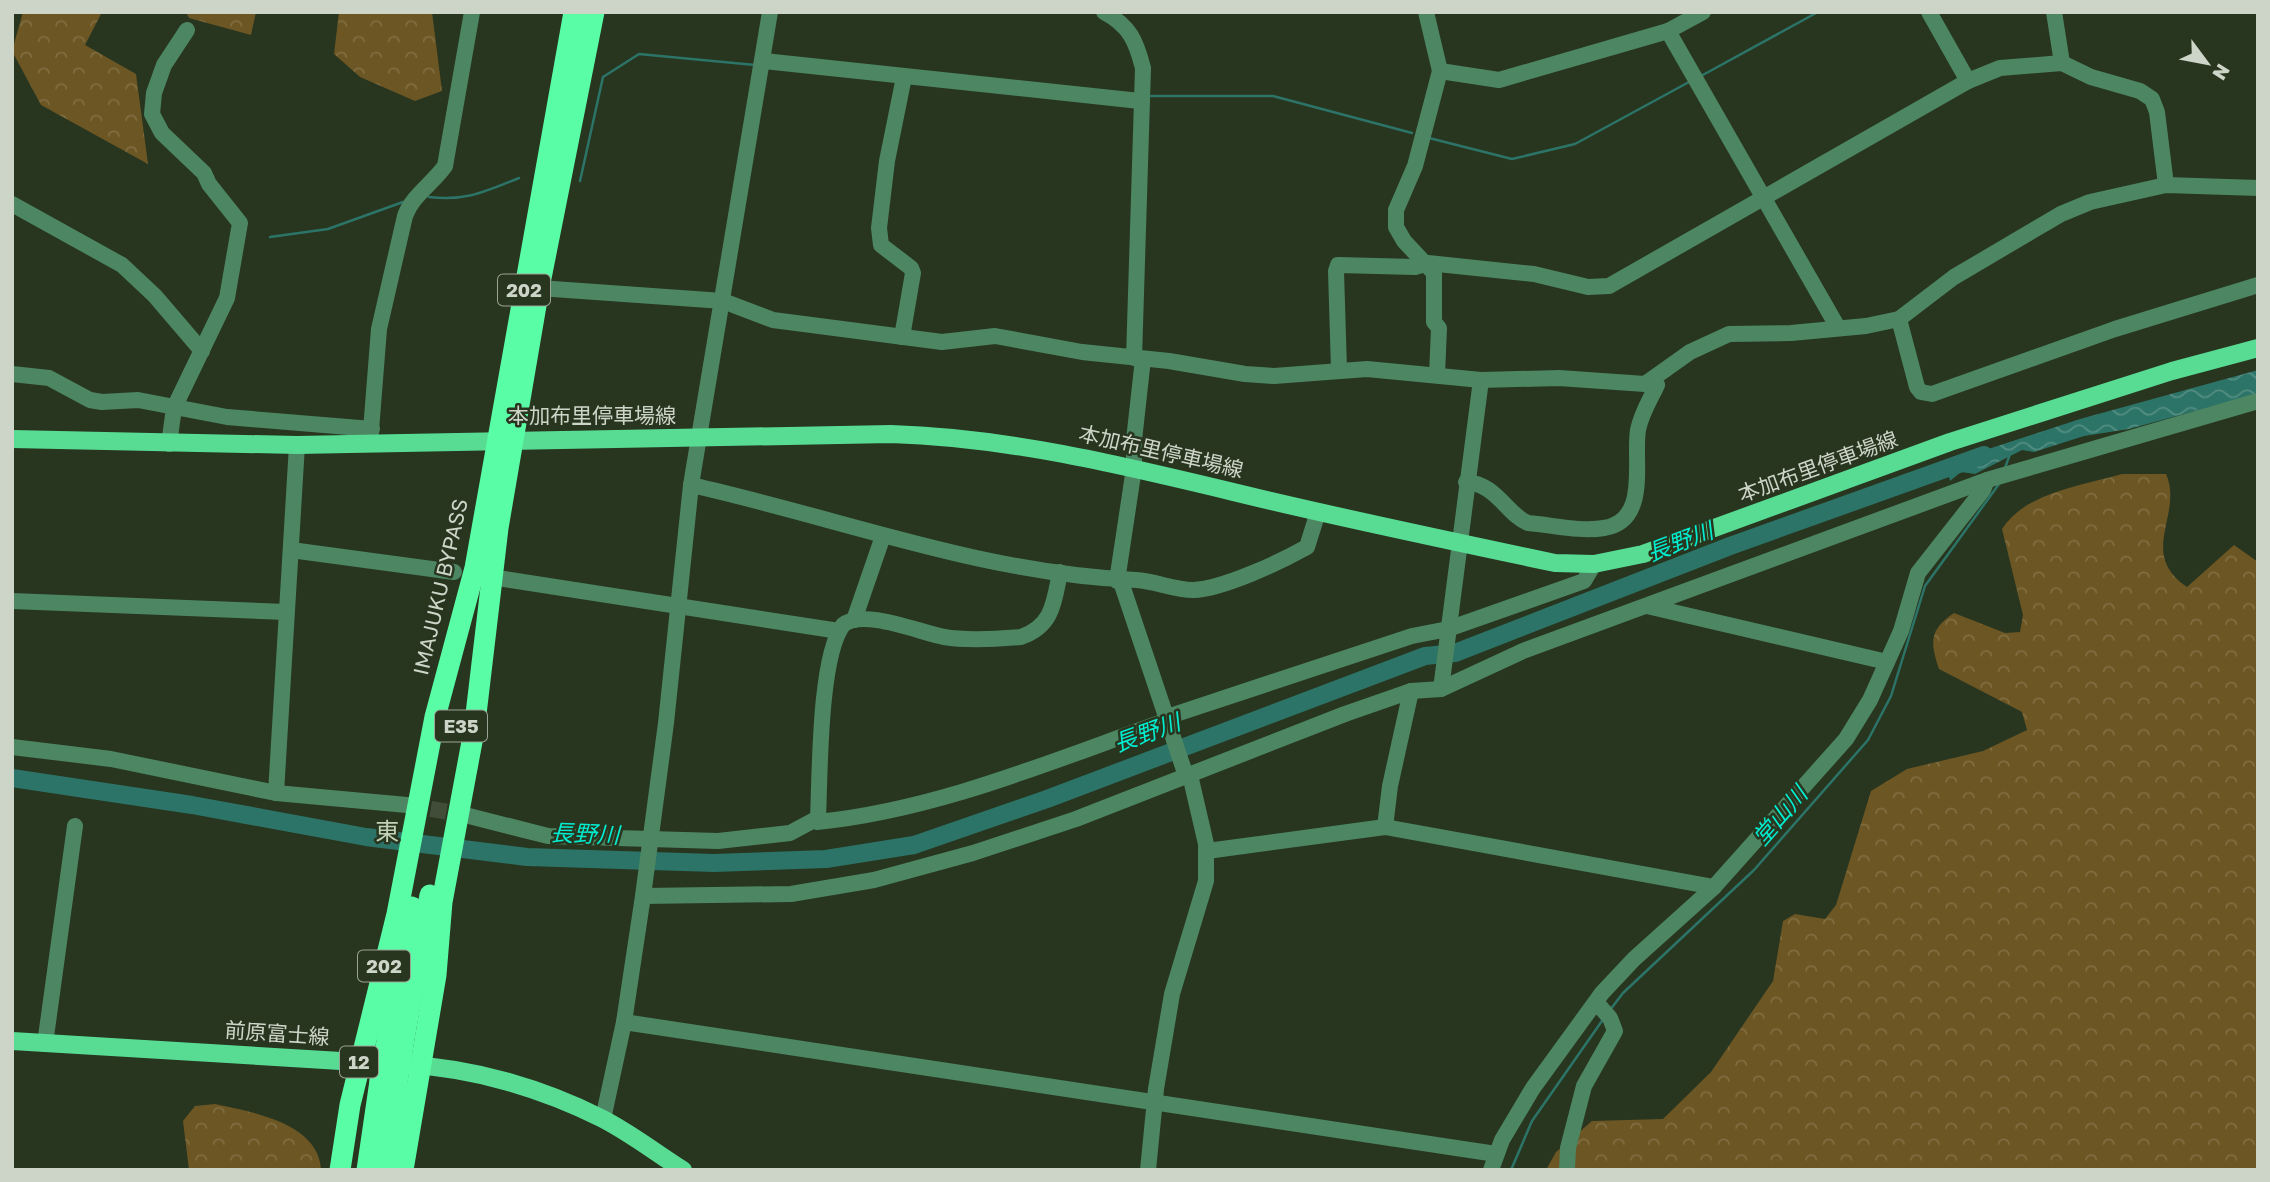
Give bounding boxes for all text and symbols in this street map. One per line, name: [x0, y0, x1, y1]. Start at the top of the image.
north arrow: [2172, 28, 2242, 98]
text: N: [2208, 60, 2235, 84]
road number: 202: [498, 274, 550, 306]
street label: 本加布里停車場線: [508, 402, 676, 428]
street label: 本加布里停車場線: [1076, 419, 1246, 483]
street label: 本加布里停車場線: [1734, 425, 1901, 507]
street label: IMAJUKU BYPASS: [407, 496, 473, 678]
water label: 長野川: [1642, 515, 1720, 567]
water label: 長野川: [1109, 706, 1187, 757]
road number: E35: [435, 710, 487, 741]
water label: 堂山川: [1746, 778, 1814, 851]
district label: 東: [375, 816, 399, 845]
water label: 長野川: [550, 818, 623, 848]
road number: 202: [358, 950, 410, 982]
street label: 前原富士線: [224, 1016, 330, 1050]
road number: 12: [340, 1046, 378, 1078]

